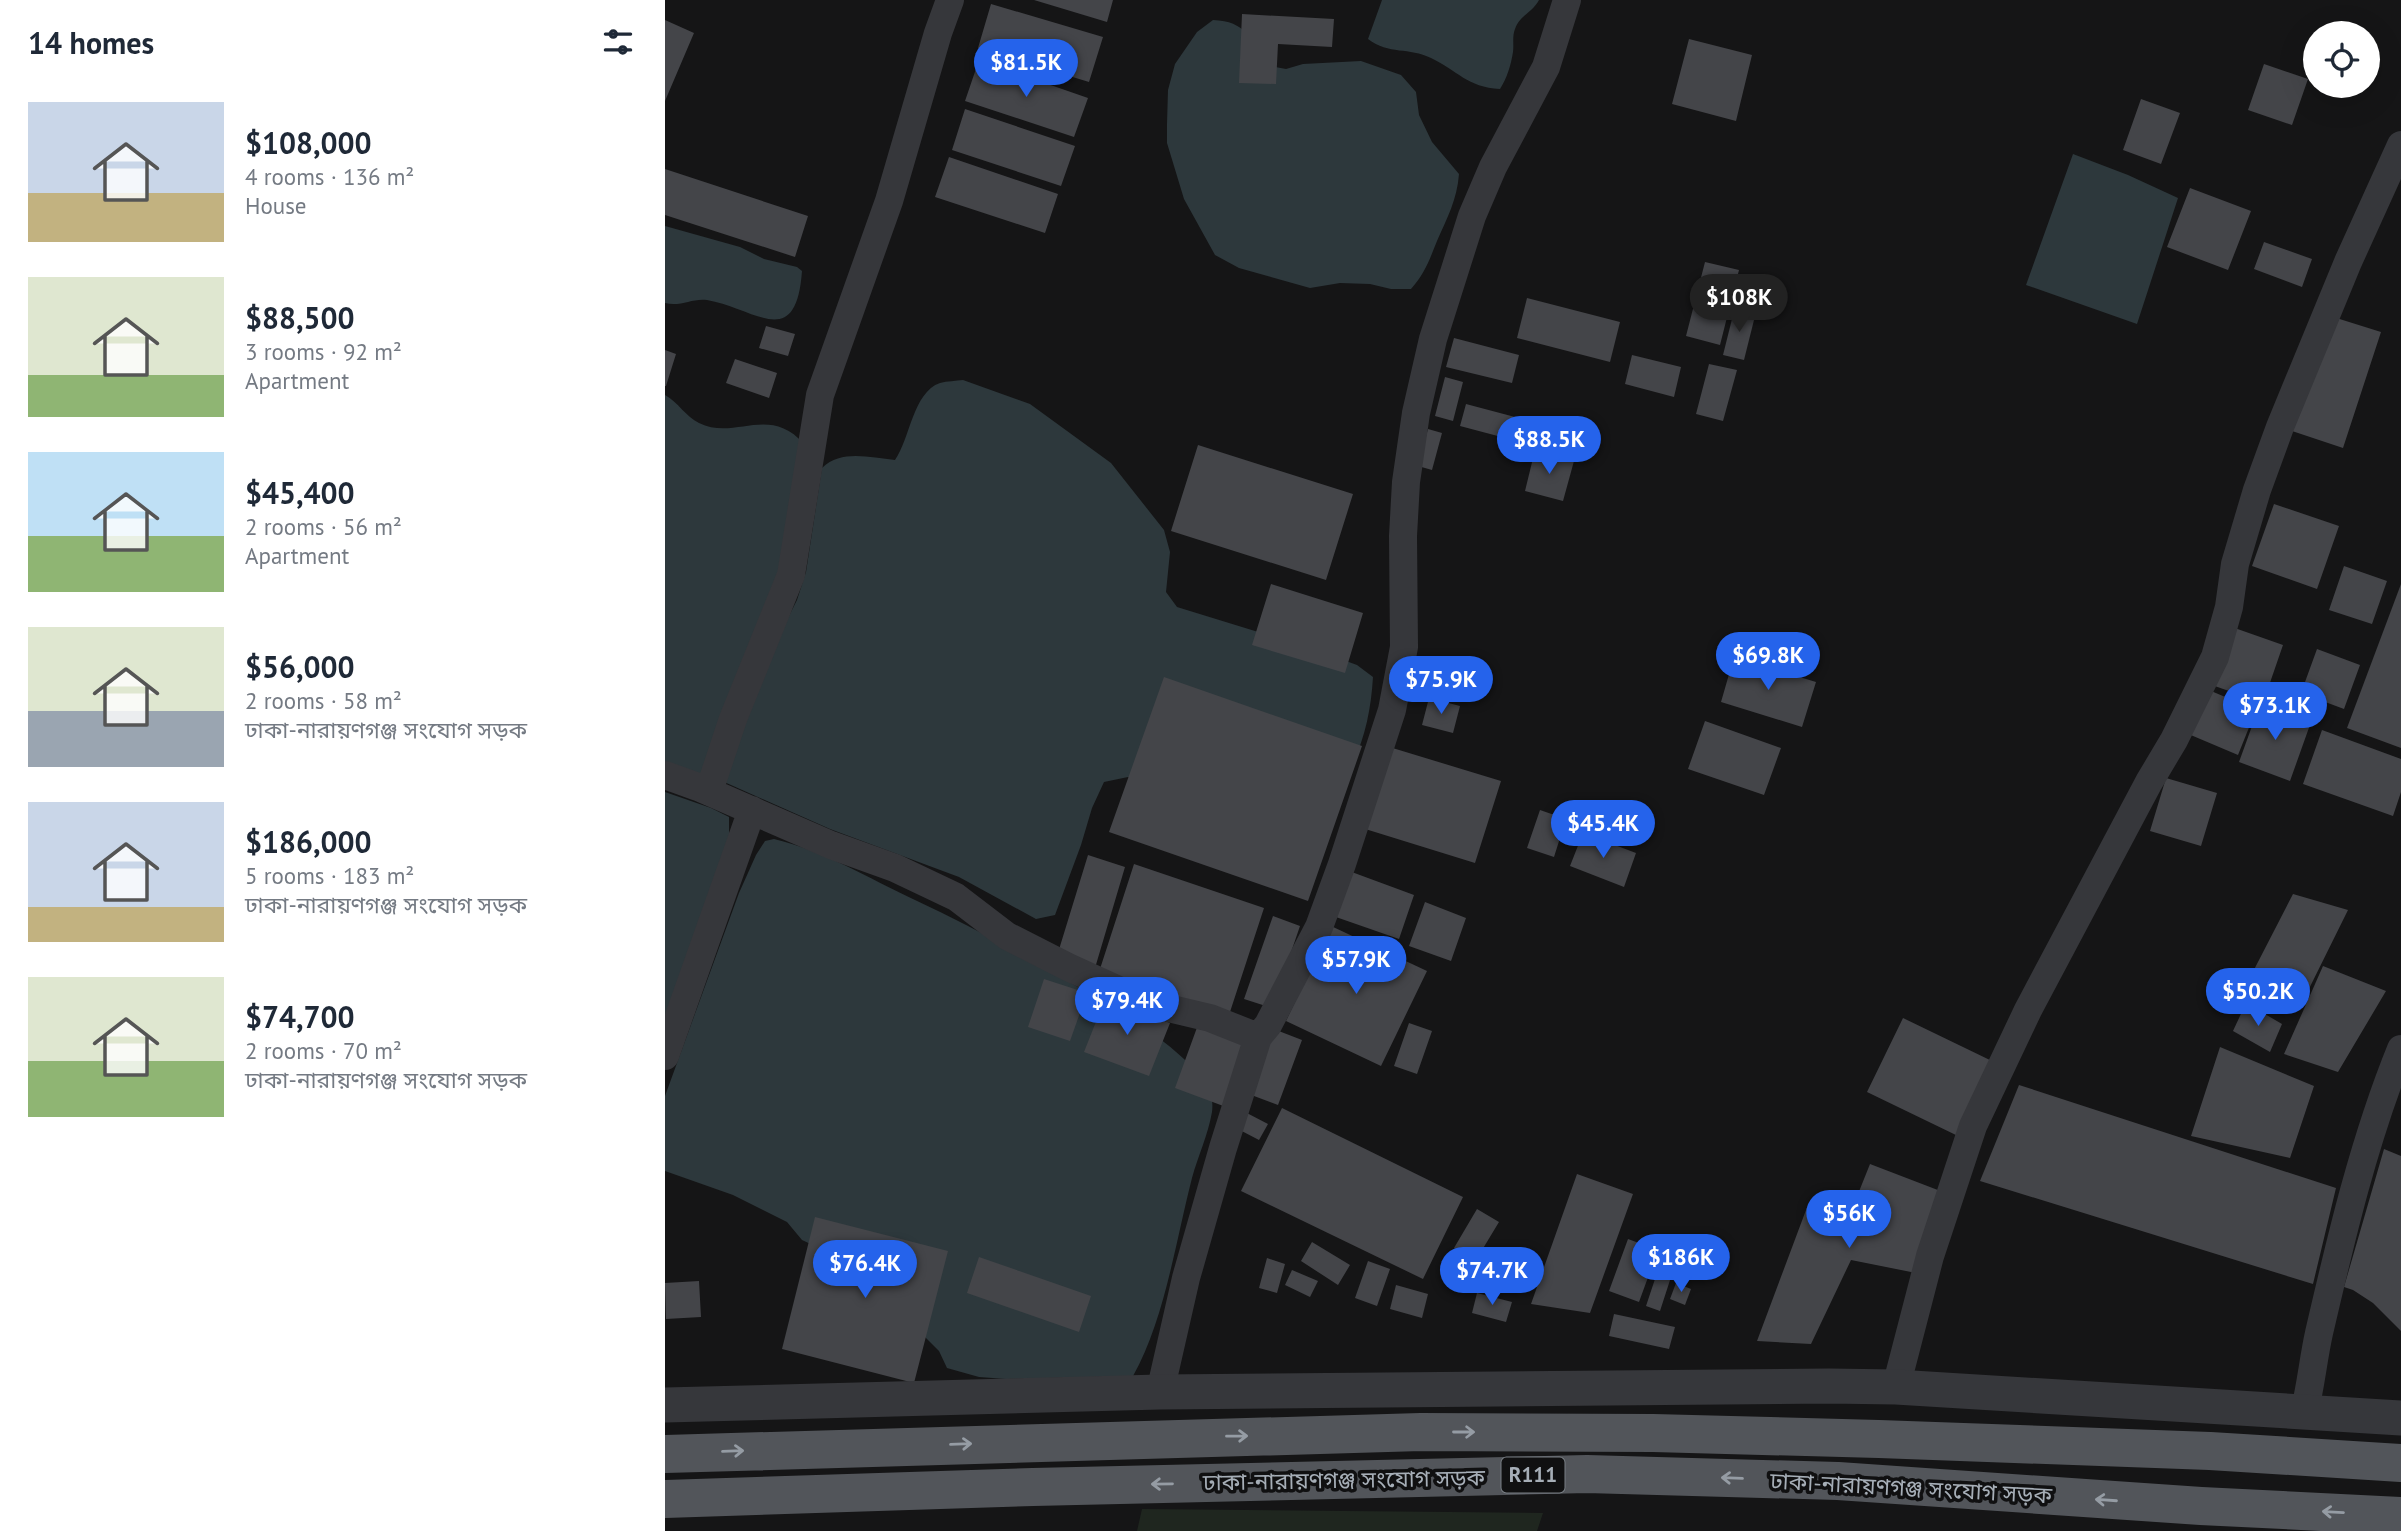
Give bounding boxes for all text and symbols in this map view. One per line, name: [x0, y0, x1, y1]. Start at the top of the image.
map controls: [2303, 21, 2380, 98]
button: locate: [2303, 21, 2380, 98]
text: 14 homes: [28, 23, 154, 62]
icon: filters: [599, 23, 637, 61]
pin: $81.5K: [969, 40, 1083, 99]
text: $81.5K: [990, 47, 1062, 76]
text: $108,000: [245, 123, 372, 162]
icon: home: [84, 130, 168, 214]
text: 4 rooms · 136 m²: [245, 162, 414, 191]
text: House: [245, 191, 307, 220]
pin: $108K: [1690, 274, 1788, 334]
text: $108K: [1706, 282, 1772, 311]
text: $88,500: [245, 298, 355, 337]
icon: home: [84, 305, 168, 389]
text: 3 rooms · 92 m²: [245, 337, 402, 366]
text: Apartment: [245, 366, 349, 395]
pin: $88.5K: [1492, 416, 1606, 476]
text: $88.5K: [1513, 424, 1585, 453]
text: $45,400: [245, 473, 355, 512]
icon: home: [84, 480, 168, 564]
text: 2 rooms · 56 m²: [245, 512, 402, 541]
text: Apartment: [245, 541, 349, 570]
pin: $69.8K: [1711, 632, 1825, 692]
text: $69.8K: [1732, 640, 1804, 669]
text: $56,000: [245, 647, 355, 686]
icon: home: [84, 655, 168, 739]
pin: $75.9K: [1384, 656, 1498, 716]
text: $75.9K: [1405, 664, 1477, 693]
pin: $73.1K: [2218, 682, 2332, 742]
text: 2 rooms · 58 m²: [245, 686, 402, 715]
text: $73.1K: [2239, 690, 2311, 719]
text: ঢাকা-নারায়ণগঞ্জ সংযোগ সড়ক: [245, 715, 527, 744]
pin: $45.4K: [1546, 800, 1660, 860]
text: $45.4K: [1567, 808, 1639, 837]
text: $186,000: [245, 822, 372, 861]
icon: home: [84, 830, 168, 914]
text: 5 rooms · 183 m²: [245, 861, 414, 890]
text: ঢাকা-নারায়ণগঞ্জ সংযোগ সড়ক: [245, 890, 527, 919]
pin: $57.9K: [1299, 936, 1413, 996]
text: $57.9K: [1321, 944, 1391, 973]
pin: $50.2K: [2201, 968, 2315, 1028]
text: $50.2K: [2222, 976, 2294, 1005]
pin: $79.4K: [1070, 978, 1184, 1037]
text: $79.4K: [1091, 985, 1163, 1014]
text: $74,700: [245, 997, 355, 1036]
icon: home: [84, 1005, 168, 1089]
text: 2 rooms · 70 m²: [245, 1036, 402, 1065]
text: ঢাকা-নারায়ণগঞ্জ সংযোগ সড়ক: [245, 1065, 527, 1094]
pin: $56K: [1808, 1190, 1890, 1250]
text: $56K: [1822, 1198, 1876, 1227]
pin: $186K: [1632, 1234, 1730, 1294]
pin: $76.4K: [808, 1240, 922, 1300]
text: $186K: [1648, 1242, 1714, 1271]
text: $76.4K: [829, 1248, 901, 1277]
pin: $74.7K: [1435, 1248, 1549, 1307]
text: $74.7K: [1456, 1255, 1528, 1284]
one-way arrow: [1453, 1425, 1476, 1439]
one-way arrow: [1225, 1429, 1248, 1443]
one-way arrow: [949, 1438, 972, 1451]
one-way arrow: [721, 1445, 744, 1458]
road number: R111: [1501, 1458, 1565, 1492]
street label: ঢাকা-নারায়ণগঞ্জ সংযোগ সড়ক: [1202, 1463, 1486, 1496]
street label: ঢাকা-নারায়ণগঞ্জ সংযোগ সড়ক: [1768, 1466, 2053, 1509]
one-way arrow: [1721, 1471, 1744, 1485]
one-way arrow: [1150, 1477, 1173, 1491]
one-way arrow: [2095, 1493, 2117, 1506]
one-way arrow: [2322, 1506, 2345, 1519]

